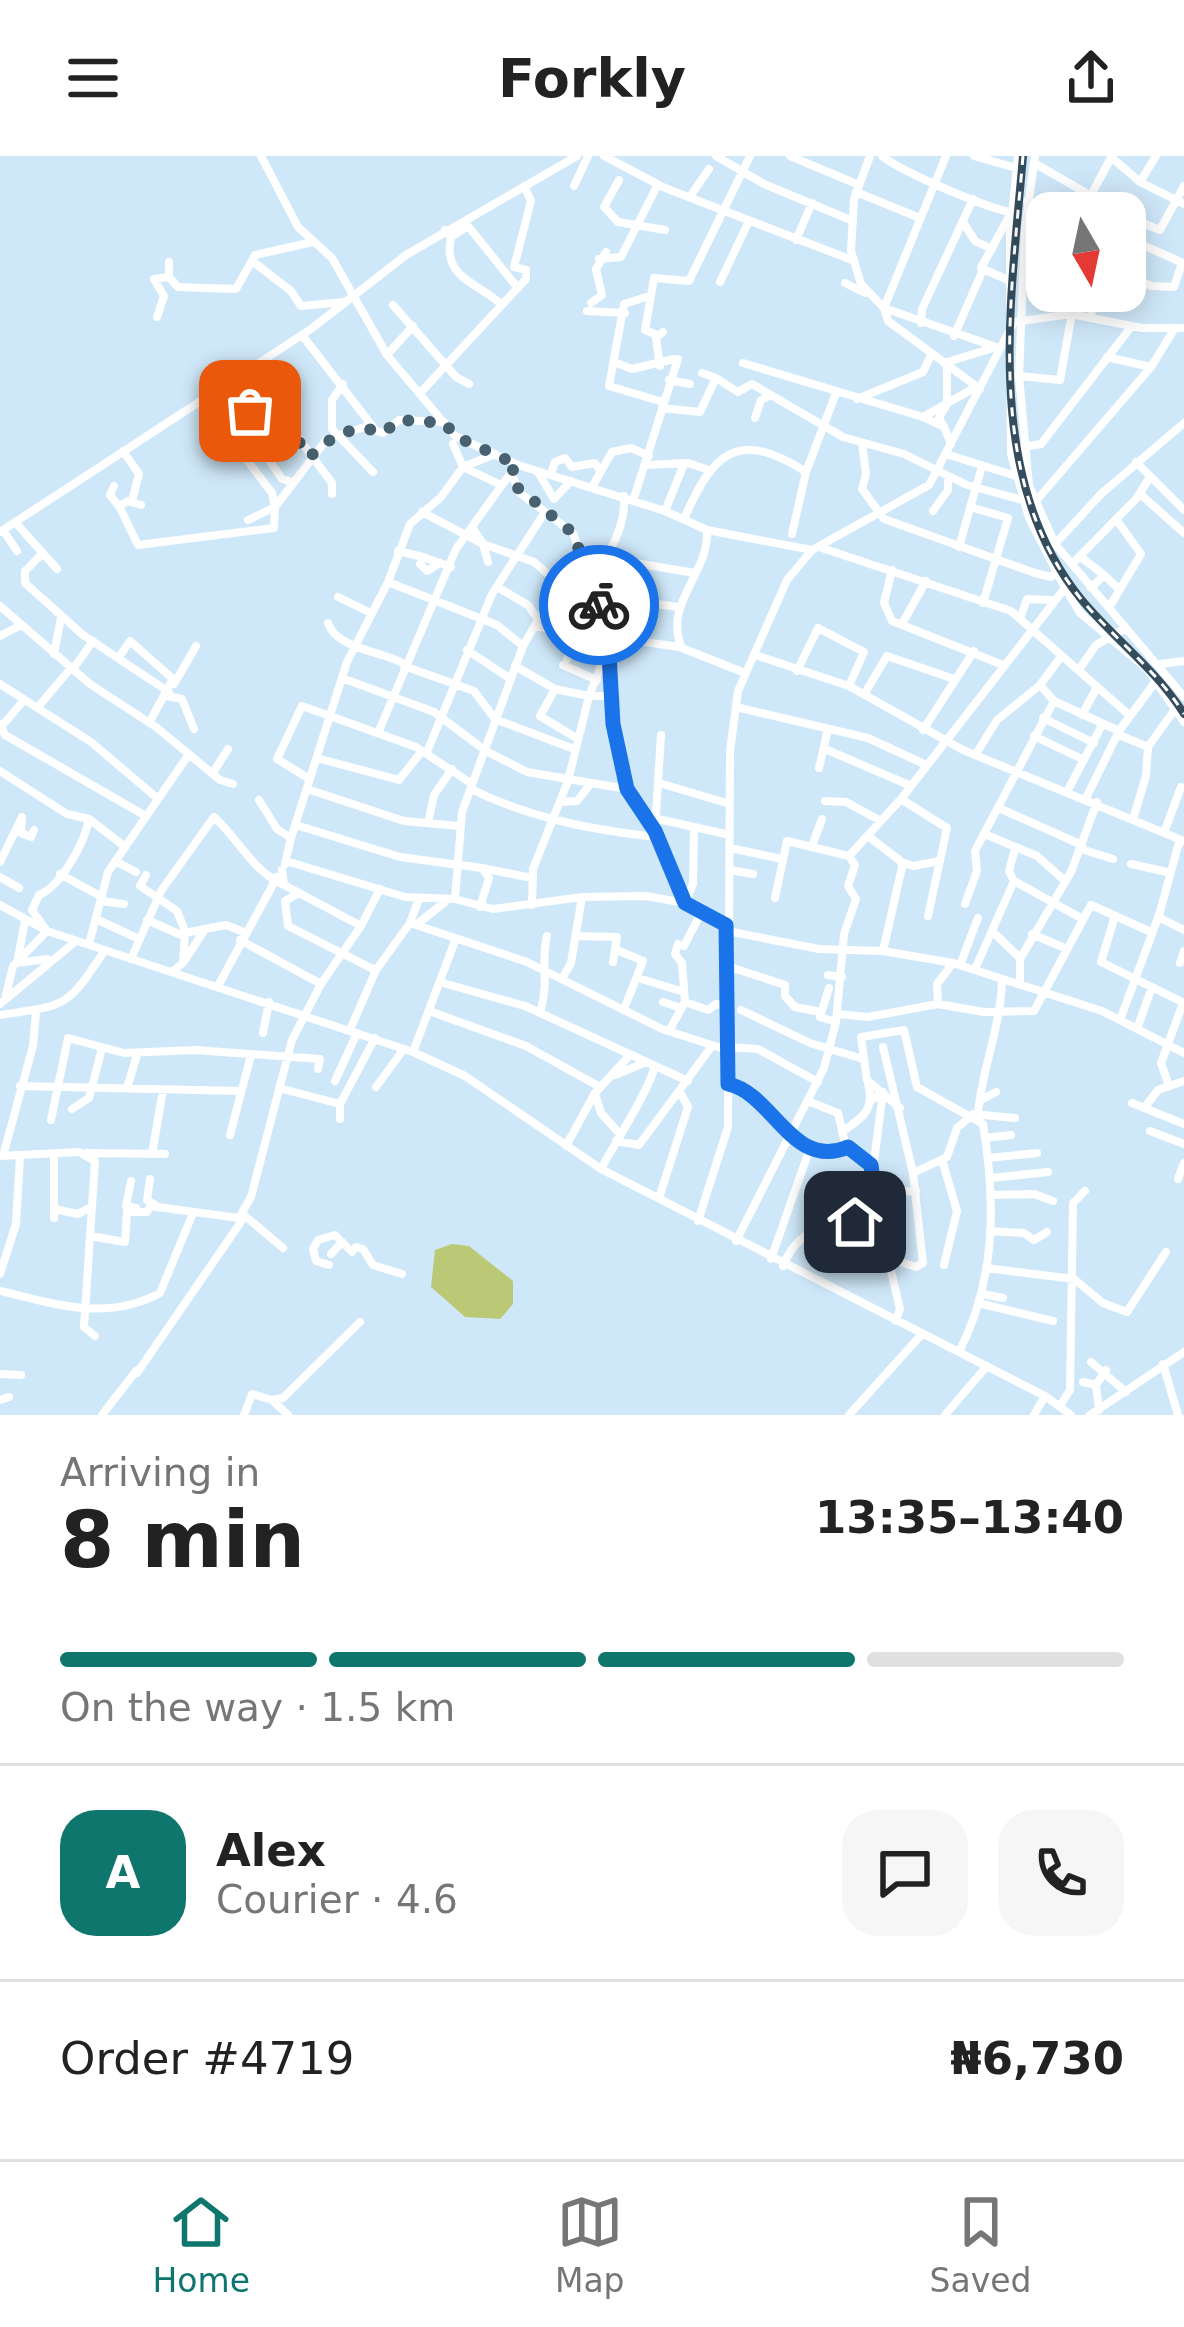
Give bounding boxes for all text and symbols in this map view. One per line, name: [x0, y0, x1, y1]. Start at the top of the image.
icon: menu: [60, 45, 126, 111]
icon: share: [1058, 45, 1124, 111]
text: Forkly: [498, 47, 686, 110]
north arrow: [1026, 192, 1146, 312]
map controls: [1026, 192, 1146, 312]
pin: [199, 360, 301, 462]
icon: bag: [217, 378, 283, 444]
courier: [539, 545, 659, 665]
icon: bike: [566, 572, 632, 638]
pin: [804, 1171, 906, 1273]
icon: home: [822, 1189, 888, 1255]
text: Arriving in: [60, 1450, 260, 1495]
text: 13:35–13:40: [815, 1491, 1124, 1544]
text: 8 min: [60, 1495, 305, 1585]
text: On the way · 1.5 km: [60, 1685, 455, 1730]
button: chat: [842, 1810, 968, 1936]
button: phone: [998, 1810, 1124, 1936]
text: Alex: [216, 1824, 326, 1877]
text: A: [106, 1846, 140, 1899]
text: Courier · 4.6: [216, 1877, 458, 1922]
text: Order #4719: [60, 2032, 354, 2085]
text: ₦6,730: [950, 2032, 1124, 2085]
tab: Home: [152, 2189, 250, 2300]
tab: Map: [555, 2189, 625, 2300]
tab: Saved: [930, 2189, 1031, 2300]

